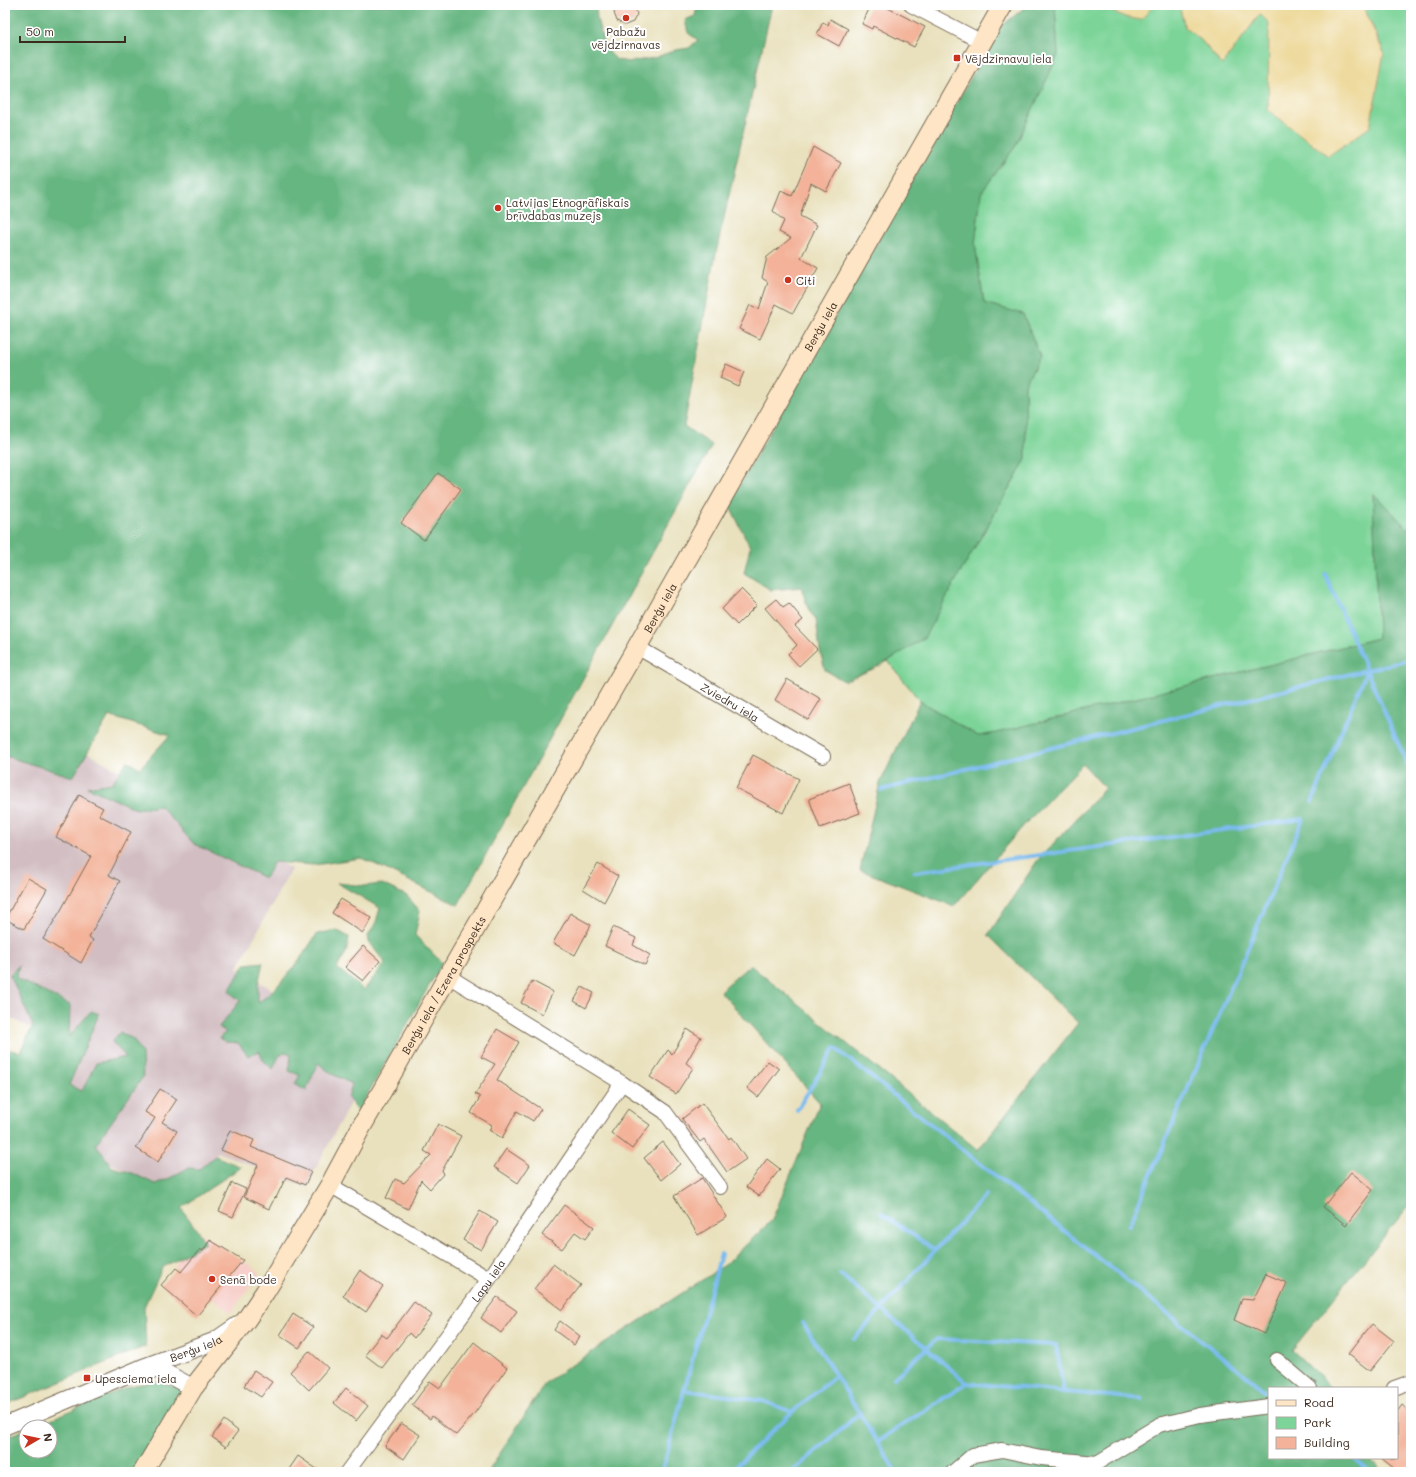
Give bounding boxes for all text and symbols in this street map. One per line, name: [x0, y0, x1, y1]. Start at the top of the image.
marker: Pabažu vējdzirnavas: [621, 13, 631, 23]
scale bar: [20, 18, 125, 44]
text: 50 m: [26, 23, 54, 39]
place label: Pabažu vējdzirnavas: [592, 24, 660, 52]
place label: Vējdzirnavu iela: [965, 51, 1052, 66]
marker: Vējdzirnavu iela: [952, 53, 962, 63]
place label: Latvijas Etnogrāfiskais brīvdabas muzejs: [506, 195, 629, 223]
marker: Latvijas Etnogrāfiskais brīvdabas muzejs: [493, 203, 503, 213]
place label: Citi: [796, 273, 815, 288]
marker: Citi: [783, 275, 793, 285]
street label: Berģu iela: [800, 298, 840, 354]
street label: Berģu iela: [639, 580, 680, 635]
street label: Zviedru iela: [698, 679, 762, 725]
street label: Berģu iela / Ezera prospekts: [397, 913, 489, 1056]
street label: Lapu iela: [468, 1256, 508, 1304]
place label: Senā bode: [220, 1272, 277, 1287]
marker: Senā bode: [207, 1274, 217, 1284]
street label: Berģu iela: [167, 1331, 225, 1365]
place label: Upesciema iela: [95, 1371, 177, 1386]
marker: Upesciema iela: [82, 1373, 92, 1383]
legend: [1268, 1387, 1398, 1459]
text: Road: [1304, 1394, 1334, 1410]
text: Park: [1304, 1414, 1331, 1430]
north arrow: [18, 1419, 58, 1459]
text: N: [40, 1432, 56, 1443]
text: Building: [1304, 1434, 1350, 1450]

